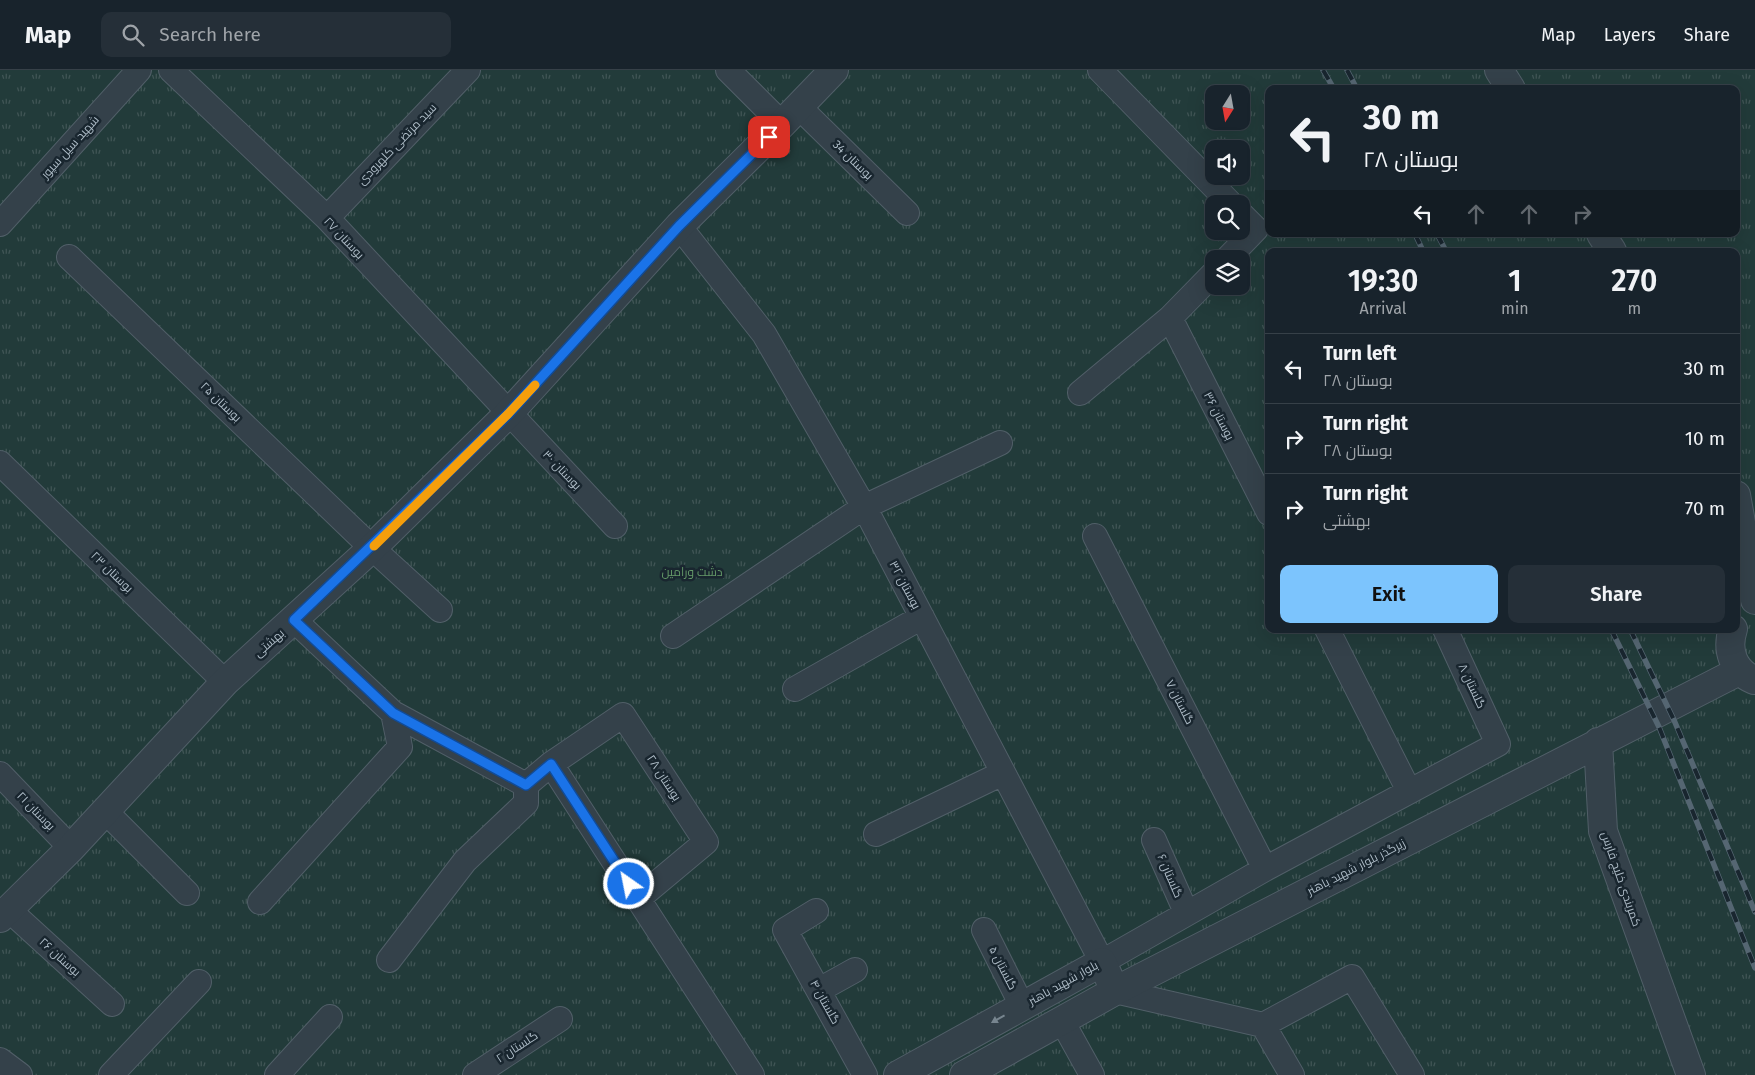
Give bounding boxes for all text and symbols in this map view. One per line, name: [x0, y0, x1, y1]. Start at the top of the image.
search box: [101, 12, 451, 57]
text: Map: [25, 21, 71, 49]
icon: search: [119, 21, 147, 49]
text: Search here: [159, 23, 261, 46]
text: Map: [1541, 24, 1576, 46]
text: Layers: [1604, 24, 1656, 46]
text: Share: [1684, 24, 1730, 46]
north arrow: [1205, 85, 1250, 130]
map controls: [1205, 85, 1250, 295]
text: 30 m: [1363, 96, 1440, 138]
street label: سید مرتضی کلهرودی: [355, 100, 439, 187]
icon: left: [1280, 105, 1345, 170]
street label: شهید سیل سپور: [38, 113, 103, 183]
pin: [748, 116, 790, 158]
icon: arrive: [755, 123, 783, 151]
street label: بوستان 34: [830, 137, 876, 183]
button: sound: [1205, 140, 1250, 185]
text: بوستان ۲۸: [1363, 146, 1459, 173]
button: search: [1205, 195, 1250, 240]
icon: left: [1409, 200, 1437, 228]
icon: ahead: [1462, 200, 1490, 228]
icon: ahead: [1515, 200, 1543, 228]
icon: right: [1568, 200, 1596, 228]
street label: بوستان ۲۷: [321, 214, 367, 262]
button: layers: [1205, 250, 1250, 295]
text: 19:30: [1348, 263, 1418, 299]
text: 1: [1508, 263, 1522, 299]
text: 270: [1611, 263, 1657, 299]
text: Arrival: [1360, 299, 1406, 318]
text: min: [1501, 299, 1529, 318]
text: m: [1627, 299, 1641, 318]
text: Turn left: [1323, 342, 1397, 365]
icon: left: [1280, 355, 1308, 383]
text: 30 m: [1684, 357, 1725, 380]
text: بوستان ۲۸: [1323, 371, 1393, 390]
street label: بوستان ۲۵: [198, 379, 244, 425]
street label: بوستان ۳۶: [1201, 390, 1237, 442]
text: Turn right: [1323, 412, 1408, 435]
icon: right: [1280, 425, 1308, 453]
text: 10 m: [1685, 427, 1725, 450]
text: بوستان ۲۸: [1323, 441, 1393, 460]
street label: بوستان ۳۰: [540, 447, 584, 493]
text: Turn right: [1323, 482, 1408, 505]
icon: right: [1280, 495, 1308, 523]
text: 70 m: [1685, 497, 1725, 520]
text: بهشتی: [1323, 511, 1370, 530]
street label: بوستان ۲۳: [88, 549, 136, 595]
street label: بوستان ۳۲: [886, 558, 924, 612]
park label: دشت ورامین: [661, 565, 723, 579]
button: Exit: [1280, 565, 1498, 623]
button: Share: [1508, 565, 1725, 623]
street label: بهشتی: [251, 626, 287, 660]
street label: گلستان ۸: [1456, 661, 1488, 711]
street label: گلستان ۷: [1163, 678, 1197, 726]
street label: بوستان ۲۸: [644, 752, 684, 804]
street label: بوستان ۲۱: [14, 789, 58, 833]
street label: کمربندی خلیج فارس: [1597, 830, 1644, 929]
street label: زیرگذر بلوار شهید باهنر: [1304, 836, 1408, 898]
street label: گلستان ۶: [1155, 852, 1185, 900]
position arrow: [602, 857, 654, 909]
street label: بوستان ۲۶: [37, 935, 83, 979]
street label: گلستان ۵: [986, 944, 1020, 992]
street label: بلوار شهید باهنر: [1025, 958, 1100, 1008]
street label: گلستان ۴: [807, 977, 843, 1027]
one-way arrow: [991, 1015, 1006, 1023]
street label: گلستان ۲: [494, 1028, 540, 1066]

